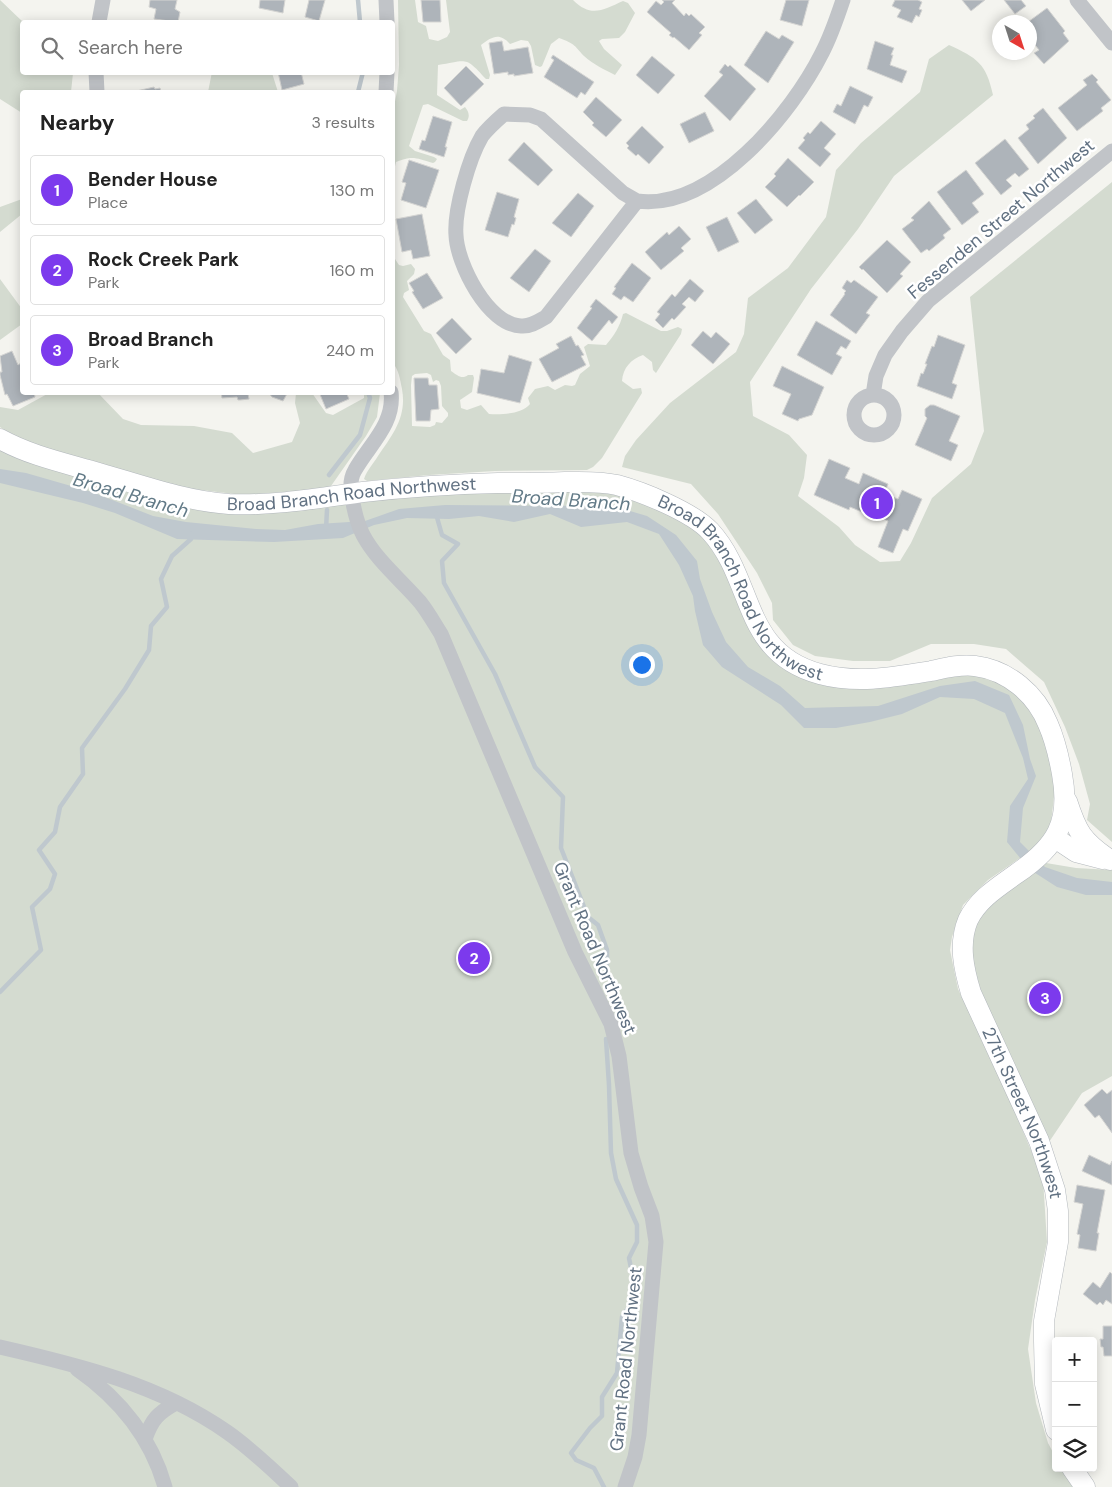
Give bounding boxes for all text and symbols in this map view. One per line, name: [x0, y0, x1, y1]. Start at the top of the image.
north arrow: [992, 15, 1037, 60]
search box: [20, 20, 395, 75]
icon: search: [38, 34, 66, 62]
text: Search here: [78, 35, 183, 60]
text: Nearby: [40, 109, 114, 137]
text: 3 results: [312, 112, 375, 133]
street label: Fessenden Street Northwest: [902, 134, 1100, 304]
text: Bender House: [88, 167, 218, 192]
text: 1: [54, 180, 60, 201]
text: 130 m: [330, 180, 374, 201]
text: Place: [88, 192, 128, 213]
text: Rock Creek Park: [88, 247, 239, 272]
text: 2: [52, 260, 62, 281]
text: 160 m: [330, 260, 374, 281]
text: Park: [88, 272, 120, 293]
text: Broad Branch: [88, 327, 213, 352]
text: 3: [52, 340, 62, 361]
text: 240 m: [326, 340, 374, 361]
text: Park: [88, 352, 120, 373]
water label: Broad Branch: [70, 467, 192, 523]
street label: Broad Branch Road Northwest: [227, 472, 477, 516]
water label: Broad Branch: [511, 483, 631, 517]
pin: 1: [861, 484, 893, 522]
street label: Broad Branch Road Northwest: [654, 489, 826, 686]
your location: [629, 652, 655, 678]
street label: Grant Road Northwest: [548, 858, 642, 1038]
pin: 2: [458, 939, 490, 977]
pin: 3: [1029, 979, 1061, 1017]
street label: 27th Street Northwest: [976, 1023, 1068, 1200]
street label: Grant Road Northwest: [604, 1266, 648, 1452]
map controls: [1052, 1337, 1097, 1472]
button: +: [1052, 1337, 1097, 1382]
button: −: [1052, 1382, 1097, 1427]
button: layers: [1052, 1427, 1097, 1472]

